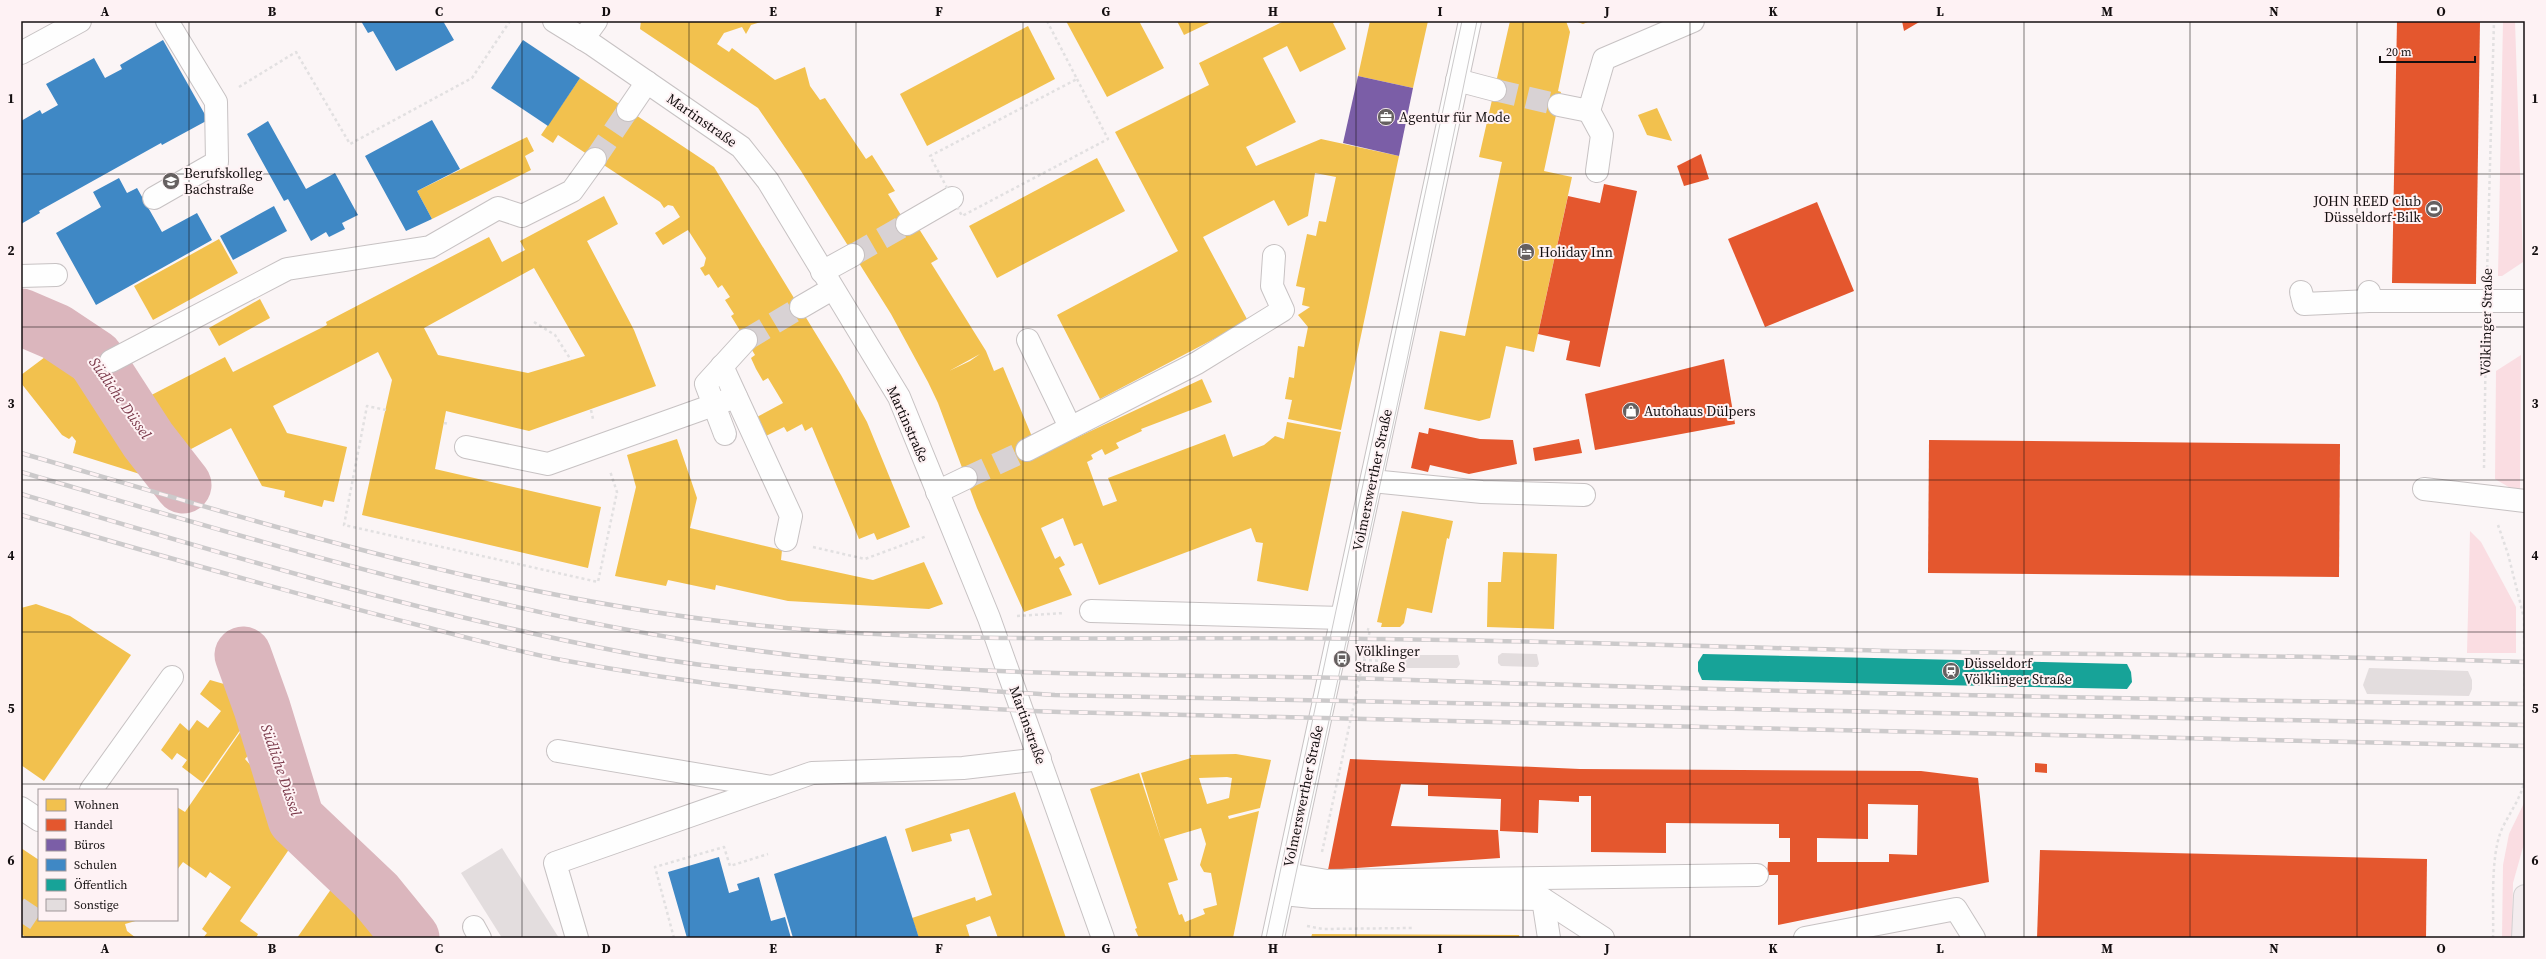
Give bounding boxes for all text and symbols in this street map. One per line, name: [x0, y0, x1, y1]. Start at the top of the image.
text: A: [101, 3, 110, 20]
text: B: [268, 3, 277, 20]
text: C: [435, 3, 443, 20]
text: D: [601, 3, 611, 20]
text: E: [769, 3, 777, 20]
text: F: [935, 3, 943, 20]
text: G: [1102, 3, 1111, 20]
text: H: [1268, 3, 1278, 20]
text: I: [1437, 3, 1443, 20]
text: J: [1603, 3, 1610, 20]
text: K: [1768, 3, 1778, 20]
text: L: [1936, 3, 1944, 20]
text: M: [2101, 3, 2113, 20]
text: N: [2269, 3, 2279, 20]
text: O: [2436, 3, 2446, 20]
scale bar: [2380, 38, 2475, 64]
text: 20 m: [2386, 44, 2412, 60]
street label: Martinstraße: [663, 88, 741, 152]
text: 1: [7, 90, 15, 107]
text: 1: [2531, 90, 2539, 107]
office icon: Agentur für Mode: [1376, 107, 1396, 127]
place label: Agentur für Mode: [1399, 107, 1510, 127]
place label: Berufskolleg Bachstraße: [184, 163, 263, 199]
school or university icon: Berufskolleg Bachstraße: [161, 171, 181, 191]
place label: JOHN REED Club Düsseldorf-Bilk: [2312, 191, 2421, 227]
sports icon: JOHN REED Club Düsseldorf-Bilk: [2424, 199, 2444, 219]
text: 2: [7, 242, 15, 259]
hotel icon: Holiday Inn: [1516, 242, 1536, 262]
place label: Holiday Inn: [1539, 242, 1614, 262]
text: 2: [2531, 242, 2539, 259]
street label: Völklinger Straße: [2475, 268, 2497, 376]
water label: Südliche Düssel: [84, 352, 157, 444]
street label: Martinstraße: [882, 383, 934, 465]
text: 3: [7, 395, 15, 412]
text: 3: [2531, 395, 2539, 412]
shop icon: Autohaus Dülpers: [1621, 401, 1641, 421]
place label: Autohaus Dülpers: [1644, 401, 1755, 421]
street label: Volmerswerther Straße: [1347, 407, 1397, 553]
text: 4: [7, 547, 15, 564]
text: 4: [2531, 547, 2539, 564]
place label: Völklinger Straße S: [1355, 641, 1420, 677]
bus stop icon: Völklinger Straße S: [1332, 649, 1352, 669]
place label: Düsseldorf Völklinger Straße: [1964, 653, 2072, 689]
station icon: Düsseldorf Völklinger Straße: [1941, 661, 1961, 681]
street label: Martinstraße: [1005, 683, 1051, 767]
text: 5: [7, 700, 15, 717]
text: 5: [2531, 700, 2539, 717]
water label: Südliche Düssel: [256, 721, 307, 819]
street label: Volmerswerther Straße: [1278, 723, 1328, 869]
legend: [38, 789, 178, 921]
text: Wohnen: [74, 797, 119, 813]
text: Handel: [74, 817, 113, 833]
text: Büros: [74, 837, 105, 853]
text: 6: [7, 852, 15, 869]
text: 6: [2531, 852, 2539, 869]
text: Schulen: [74, 857, 117, 873]
text: Öffentlich: [74, 877, 128, 893]
text: Sonstige: [74, 897, 119, 913]
text: A: [101, 940, 110, 957]
text: B: [268, 940, 277, 957]
text: C: [435, 940, 443, 957]
text: D: [601, 940, 611, 957]
text: E: [769, 940, 777, 957]
text: F: [935, 940, 943, 957]
text: G: [1102, 940, 1111, 957]
text: H: [1268, 940, 1278, 957]
text: I: [1437, 940, 1443, 957]
text: J: [1603, 940, 1610, 957]
text: K: [1768, 940, 1778, 957]
text: L: [1936, 940, 1944, 957]
text: M: [2101, 940, 2113, 957]
text: N: [2269, 940, 2279, 957]
text: O: [2436, 940, 2446, 957]

